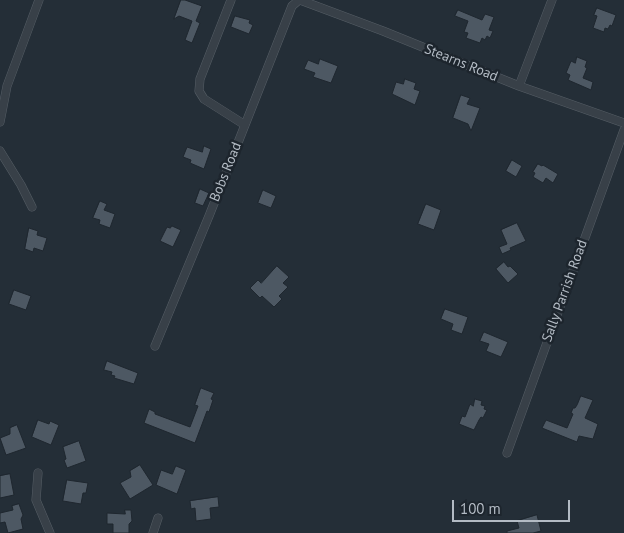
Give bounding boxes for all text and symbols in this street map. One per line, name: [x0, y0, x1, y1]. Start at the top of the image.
street label: Stearns Road: [422, 41, 500, 85]
street label: Bobs Road: [207, 140, 245, 204]
street label: Sally Parrish Road: [539, 238, 591, 344]
scale bar: [454, 490, 572, 522]
text: 100 m: [460, 499, 501, 518]

